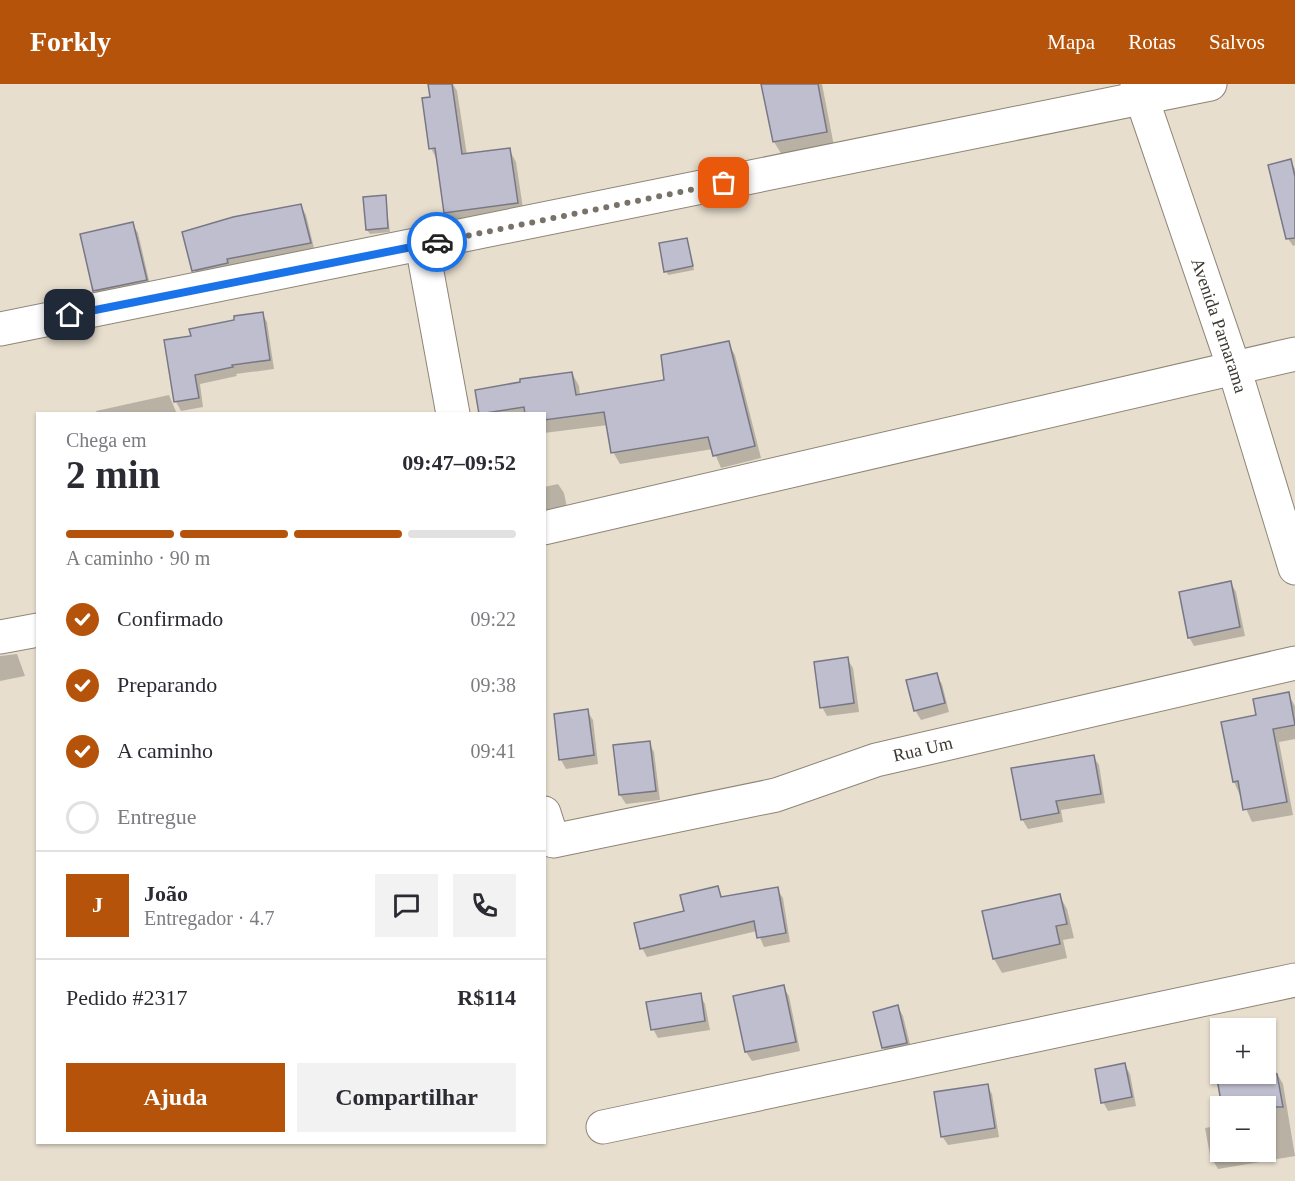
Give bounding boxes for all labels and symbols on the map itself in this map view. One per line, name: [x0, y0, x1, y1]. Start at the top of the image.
pin: [698, 157, 749, 208]
courier: [407, 212, 467, 272]
street label: Avenida Parnarama: [1187, 255, 1251, 395]
pin: [44, 289, 95, 340]
street label: Rua Um: [891, 733, 954, 766]

